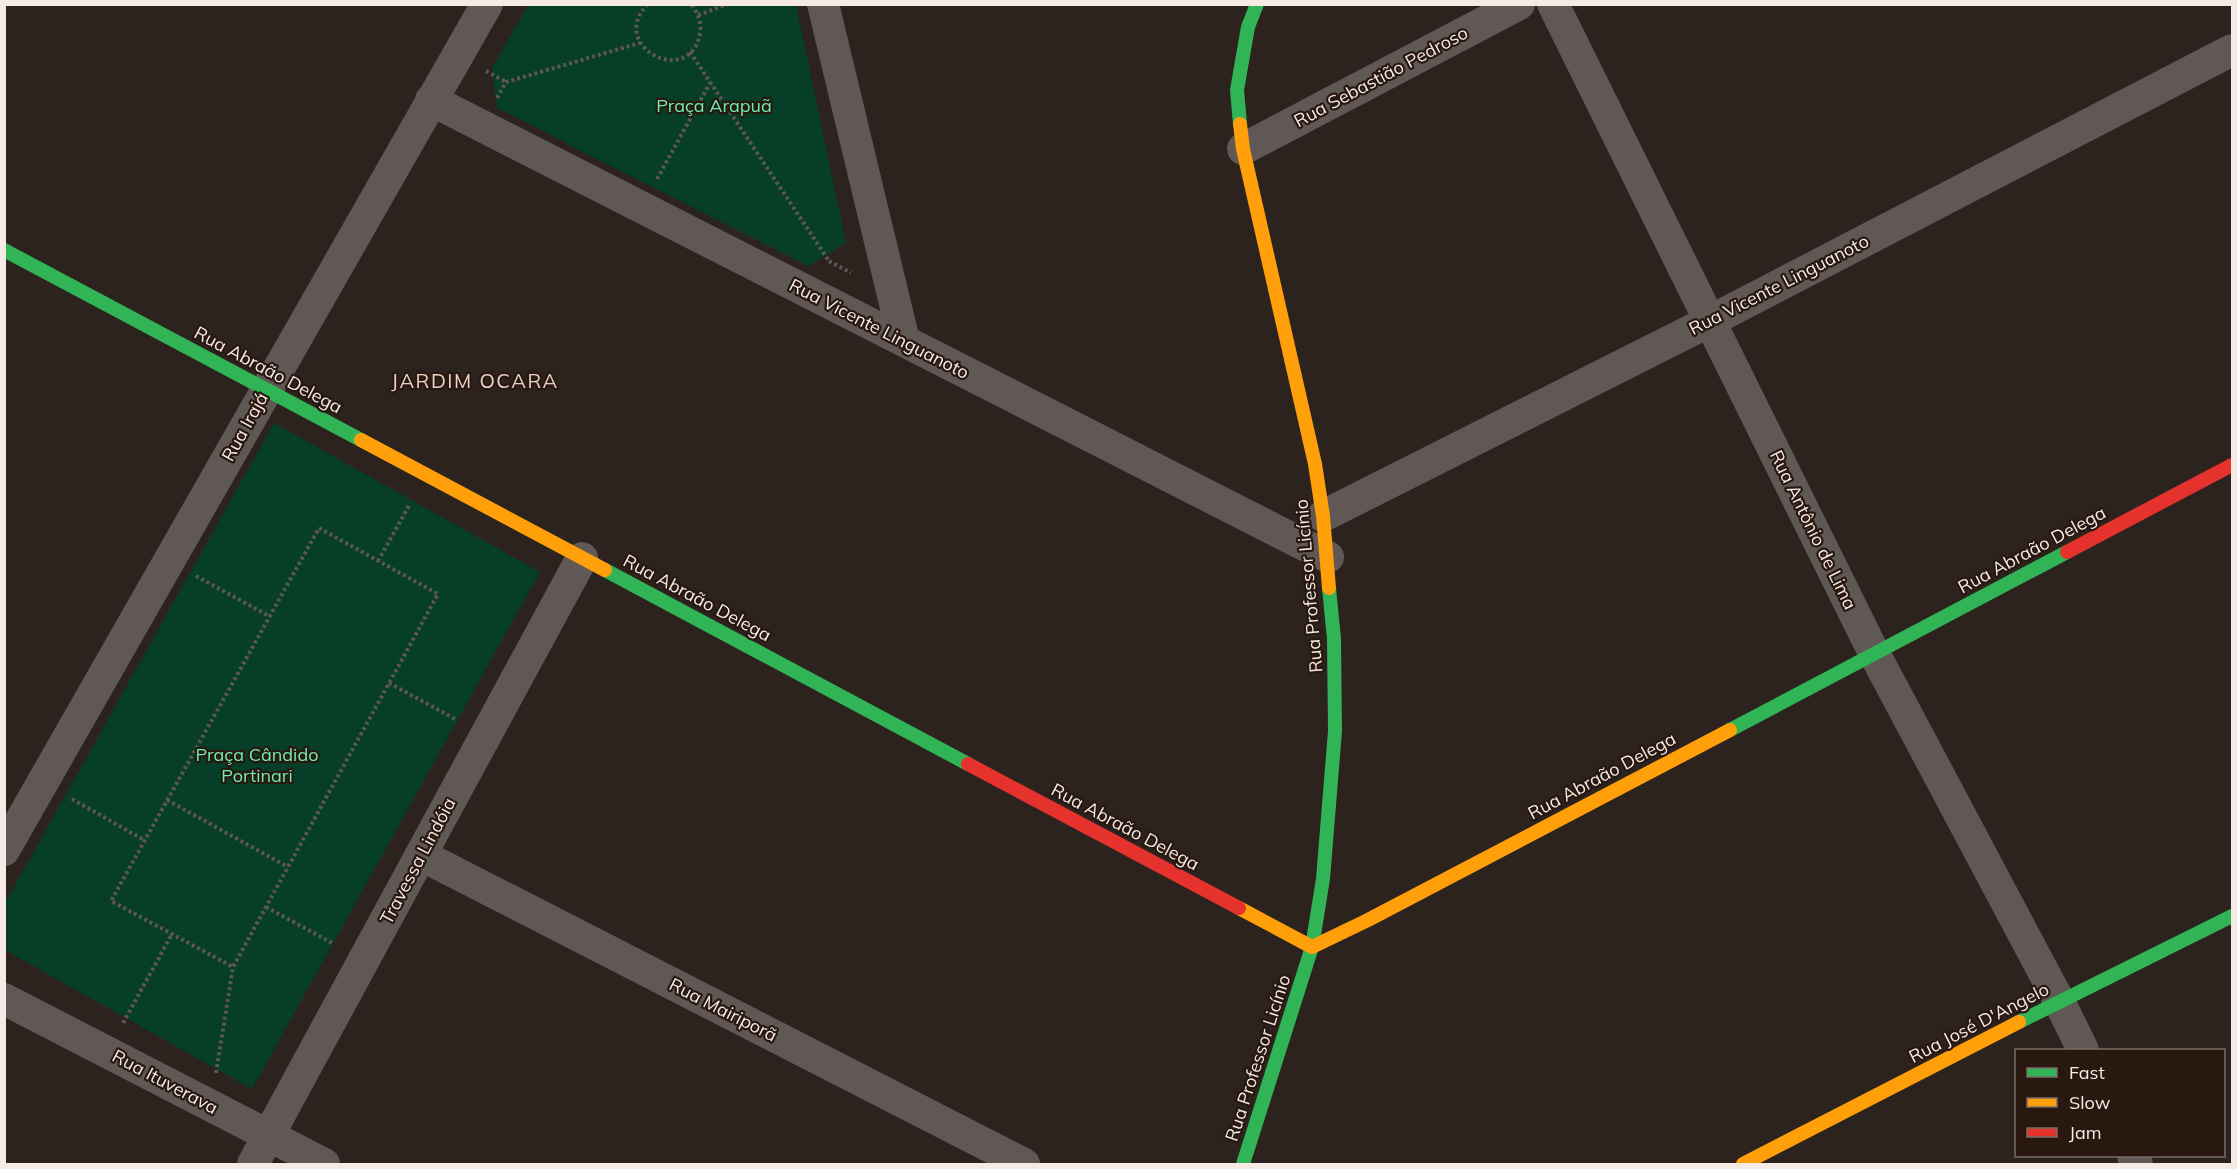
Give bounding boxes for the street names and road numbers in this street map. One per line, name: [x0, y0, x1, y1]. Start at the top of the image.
street label: Rua Sebastião Pedroso: [1290, 21, 1472, 132]
street label: Rua Vicente Linguanoto: [1685, 229, 1873, 340]
street label: Rua Vicente Linguanoto: [785, 273, 973, 384]
street label: Rua Abraão Delega: [190, 321, 346, 418]
street label: Rua Irajá: [216, 388, 273, 465]
street label: Rua Antônio de Lima: [1765, 446, 1862, 613]
street label: Rua Professor Licínio: [1289, 498, 1328, 674]
street label: Rua Abraão Delega: [1954, 501, 2110, 598]
street label: Rua Abraão Delega: [619, 549, 775, 646]
street label: Rua Abraão Delega: [1524, 727, 1680, 824]
street label: Rua Abraão Delega: [1047, 778, 1203, 875]
street label: Travessa Lindóia: [375, 794, 461, 928]
street label: Rua Mairiporã: [665, 972, 781, 1047]
street label: Rua Professor Licínio: [1220, 972, 1295, 1144]
street label: Rua José D'Angelo: [1905, 977, 2053, 1068]
street label: Rua Ituverava: [109, 1044, 222, 1119]

